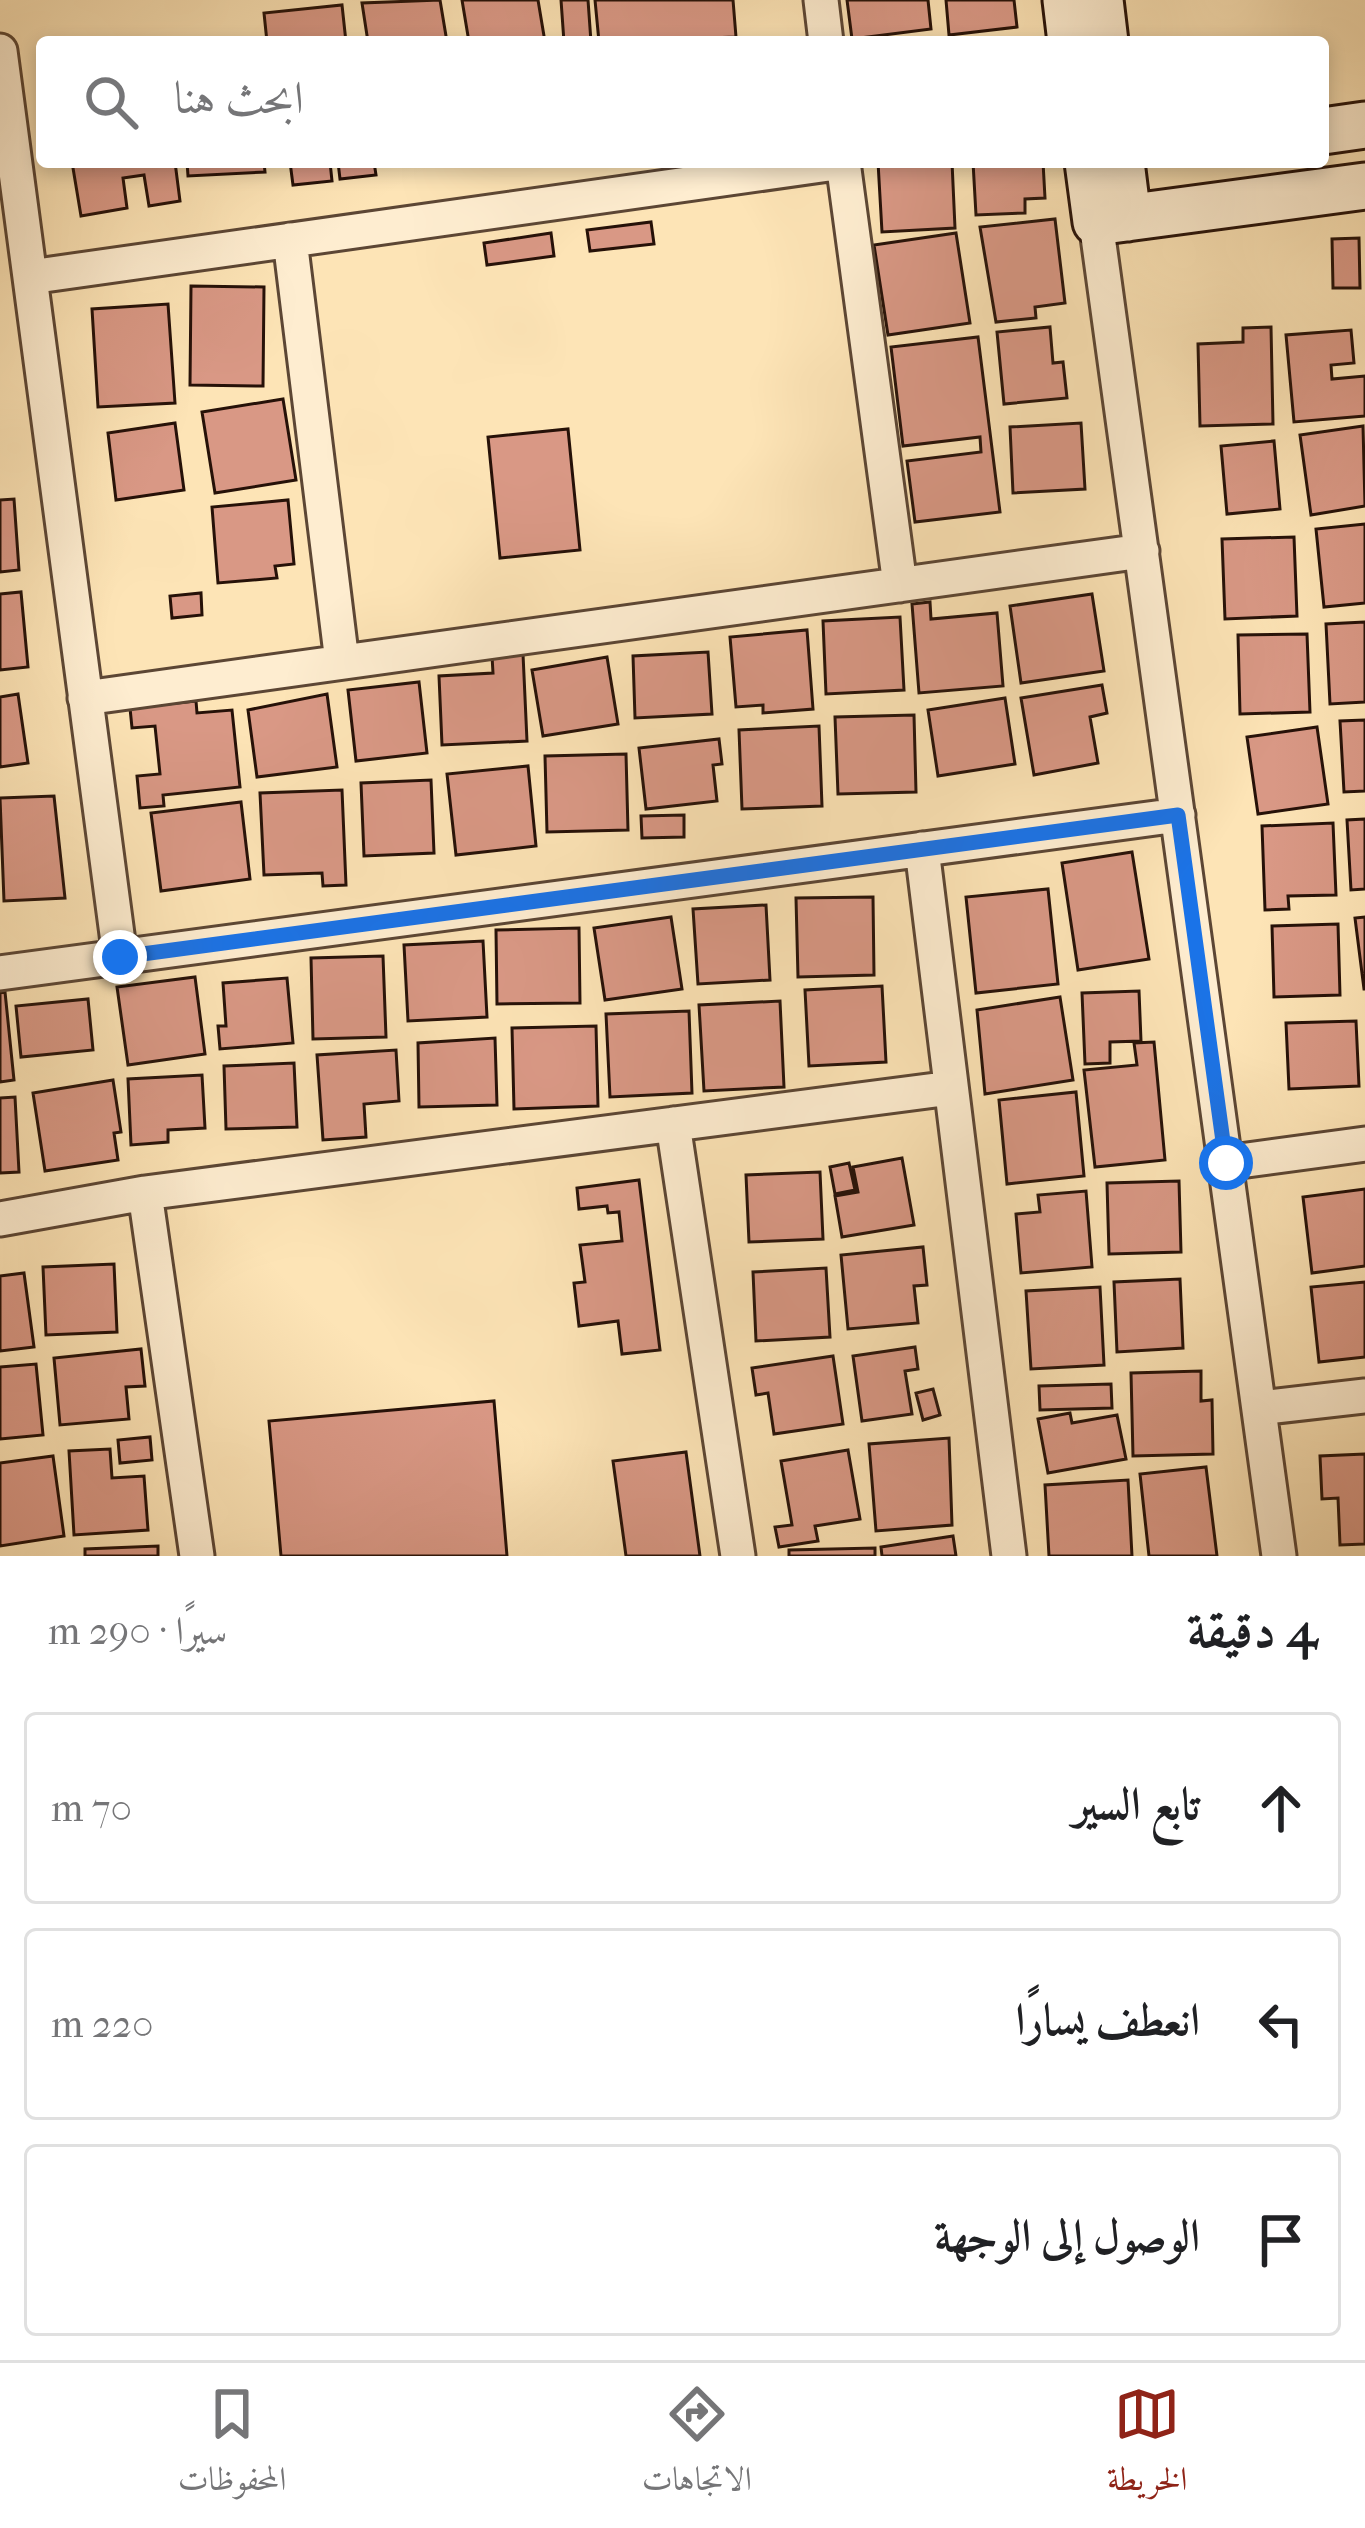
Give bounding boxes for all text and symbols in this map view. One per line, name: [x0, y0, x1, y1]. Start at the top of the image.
search box: [36, 36, 1329, 168]
icon: search: [78, 69, 144, 135]
text: ابحث هنا: [174, 72, 304, 125]
route end: [93, 930, 147, 984]
route start: [1199, 1136, 1253, 1190]
text: 4 دقيقة: [1187, 1600, 1317, 1660]
text: سيرًا · 290 m: [48, 1608, 227, 1654]
icon: ahead: [1248, 1775, 1314, 1841]
text: تابع السير: [1073, 1778, 1200, 1831]
text: 70 m: [51, 1785, 132, 1831]
icon: left: [1248, 1991, 1314, 2057]
text: انعطف يسارًا: [1016, 1994, 1200, 2047]
text: 220 m: [51, 2001, 153, 2047]
icon: arrive: [1248, 2207, 1314, 2273]
text: الوصول إلى الوجهة: [934, 2210, 1200, 2263]
tab: المحفوظات: [178, 2381, 286, 2511]
tab: الاتجاهات: [642, 2381, 752, 2511]
tab: الخريطة: [1107, 2381, 1187, 2511]

